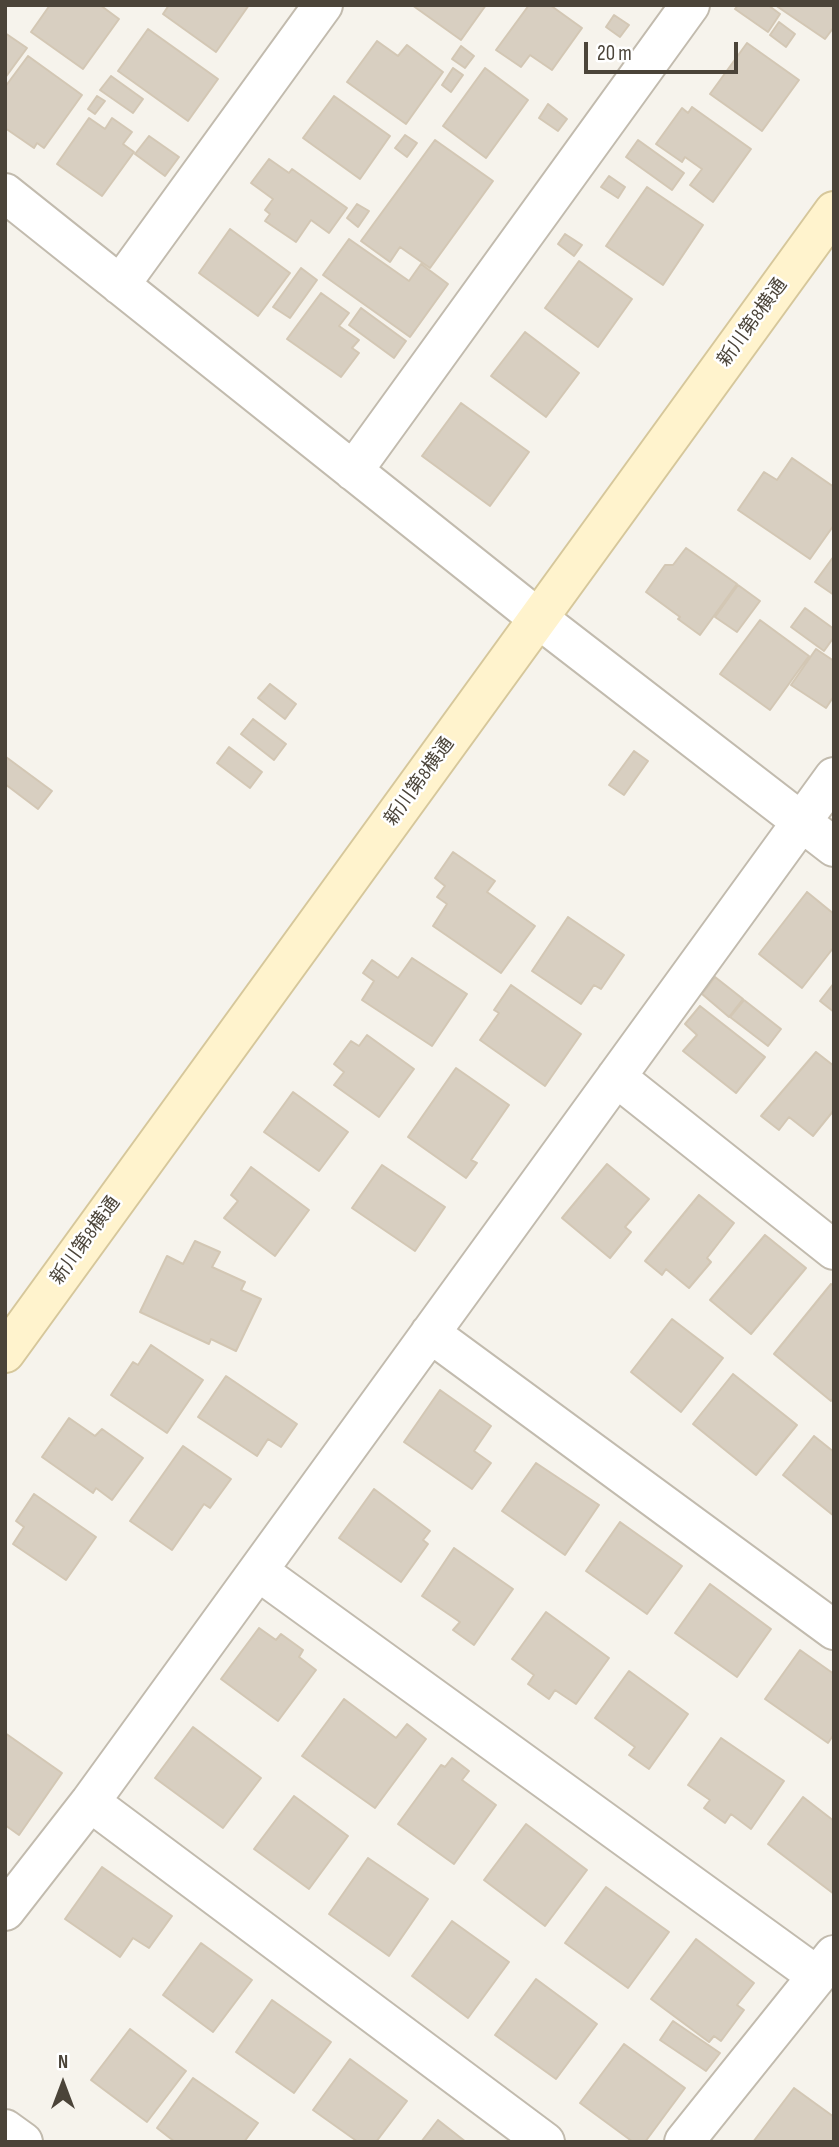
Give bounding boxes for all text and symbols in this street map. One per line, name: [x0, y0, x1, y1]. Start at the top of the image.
scale bar: [587, 28, 741, 72]
text: 20 m: [597, 41, 632, 66]
street label: 新川第8横通: [713, 275, 793, 371]
street label: 新川第8横通: [380, 734, 460, 830]
street label: 新川第8横通: [46, 1193, 126, 1289]
north arrow: [28, 2049, 98, 2119]
text: N: [58, 2051, 68, 2074]

